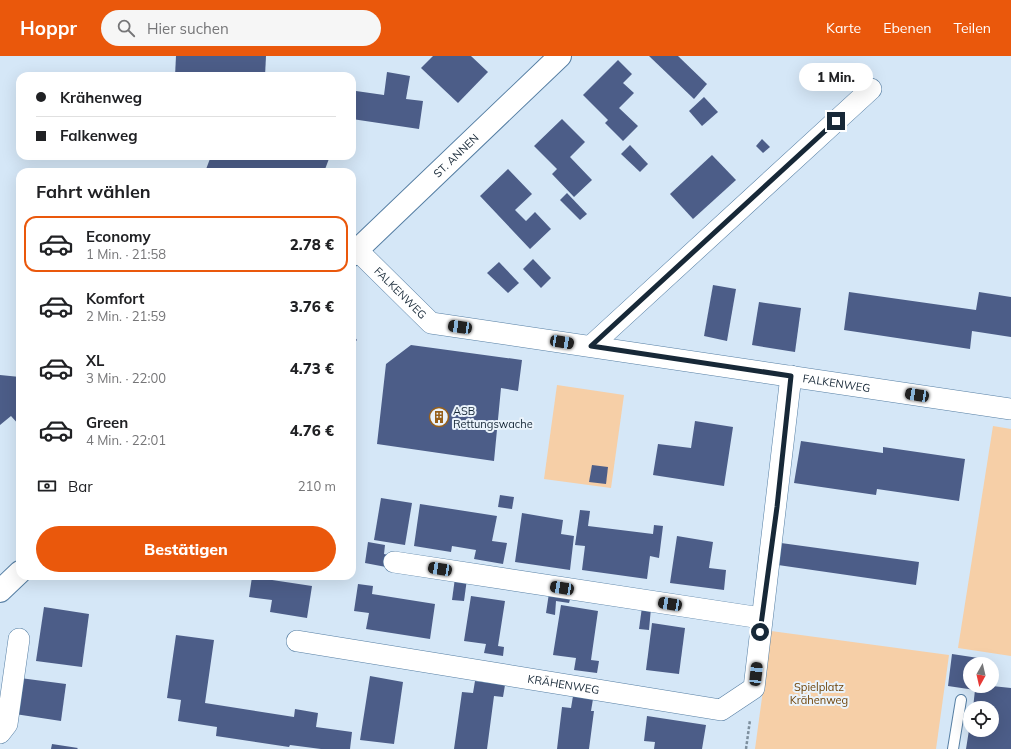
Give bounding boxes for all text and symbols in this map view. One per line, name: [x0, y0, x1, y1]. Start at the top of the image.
search box: [101, 10, 381, 46]
text: Hoppr: [20, 16, 77, 40]
icon: search: [115, 17, 137, 39]
text: Hier suchen: [147, 19, 229, 38]
text: Karte: [826, 19, 861, 37]
text: Ebenen: [883, 19, 932, 37]
text: Teilen: [954, 19, 991, 37]
callout: 1 Min.: [799, 63, 873, 91]
text: 1 Min.: [817, 69, 855, 85]
text: Krähenweg: [60, 88, 142, 107]
route end: [827, 112, 845, 130]
text: Falkenweg: [60, 126, 137, 145]
street label: ST. ANNEN: [431, 131, 482, 180]
text: Fahrt wählen: [36, 180, 151, 203]
icon: car: [38, 226, 74, 262]
text: Economy: [86, 227, 151, 246]
text: 2.78 €: [290, 235, 334, 254]
text: 1 Min. · 21:58: [86, 246, 166, 262]
street label: FALKENWEG: [371, 264, 430, 322]
icon: car: [38, 288, 74, 324]
text: Komfort: [86, 289, 144, 308]
text: 3.76 €: [290, 297, 334, 316]
text: 2 Min. · 21:59: [86, 308, 166, 324]
car: [447, 319, 473, 335]
car: [549, 334, 575, 350]
icon: car: [38, 350, 74, 386]
text: XL: [86, 351, 104, 370]
text: 4.73 €: [290, 359, 334, 378]
text: 3 Min. · 22:00: [86, 370, 166, 386]
street label: FALKENWEG: [802, 371, 871, 395]
car: [904, 387, 930, 403]
place label: ASB Rettungswache: [453, 404, 533, 431]
building icon: ASB Rettungswache: [428, 406, 450, 428]
icon: car: [38, 412, 74, 448]
text: Green: [86, 413, 128, 432]
text: 4.76 €: [290, 421, 334, 440]
text: 4 Min. · 22:01: [86, 432, 166, 448]
icon: cash: [36, 475, 58, 497]
text: Bar: [68, 477, 93, 496]
text: 210 m: [298, 478, 336, 494]
button: Bestätigen: [36, 526, 336, 572]
car: [427, 561, 453, 577]
car: [549, 580, 575, 596]
car: [657, 596, 683, 612]
route start: [751, 623, 769, 641]
north arrow: [963, 657, 999, 693]
map controls: [963, 657, 999, 737]
car: [749, 661, 763, 687]
street label: KRÄHENWEG: [527, 672, 600, 697]
park label: Spielplatz Krähenweg: [790, 680, 848, 707]
button: locate: [963, 701, 999, 737]

